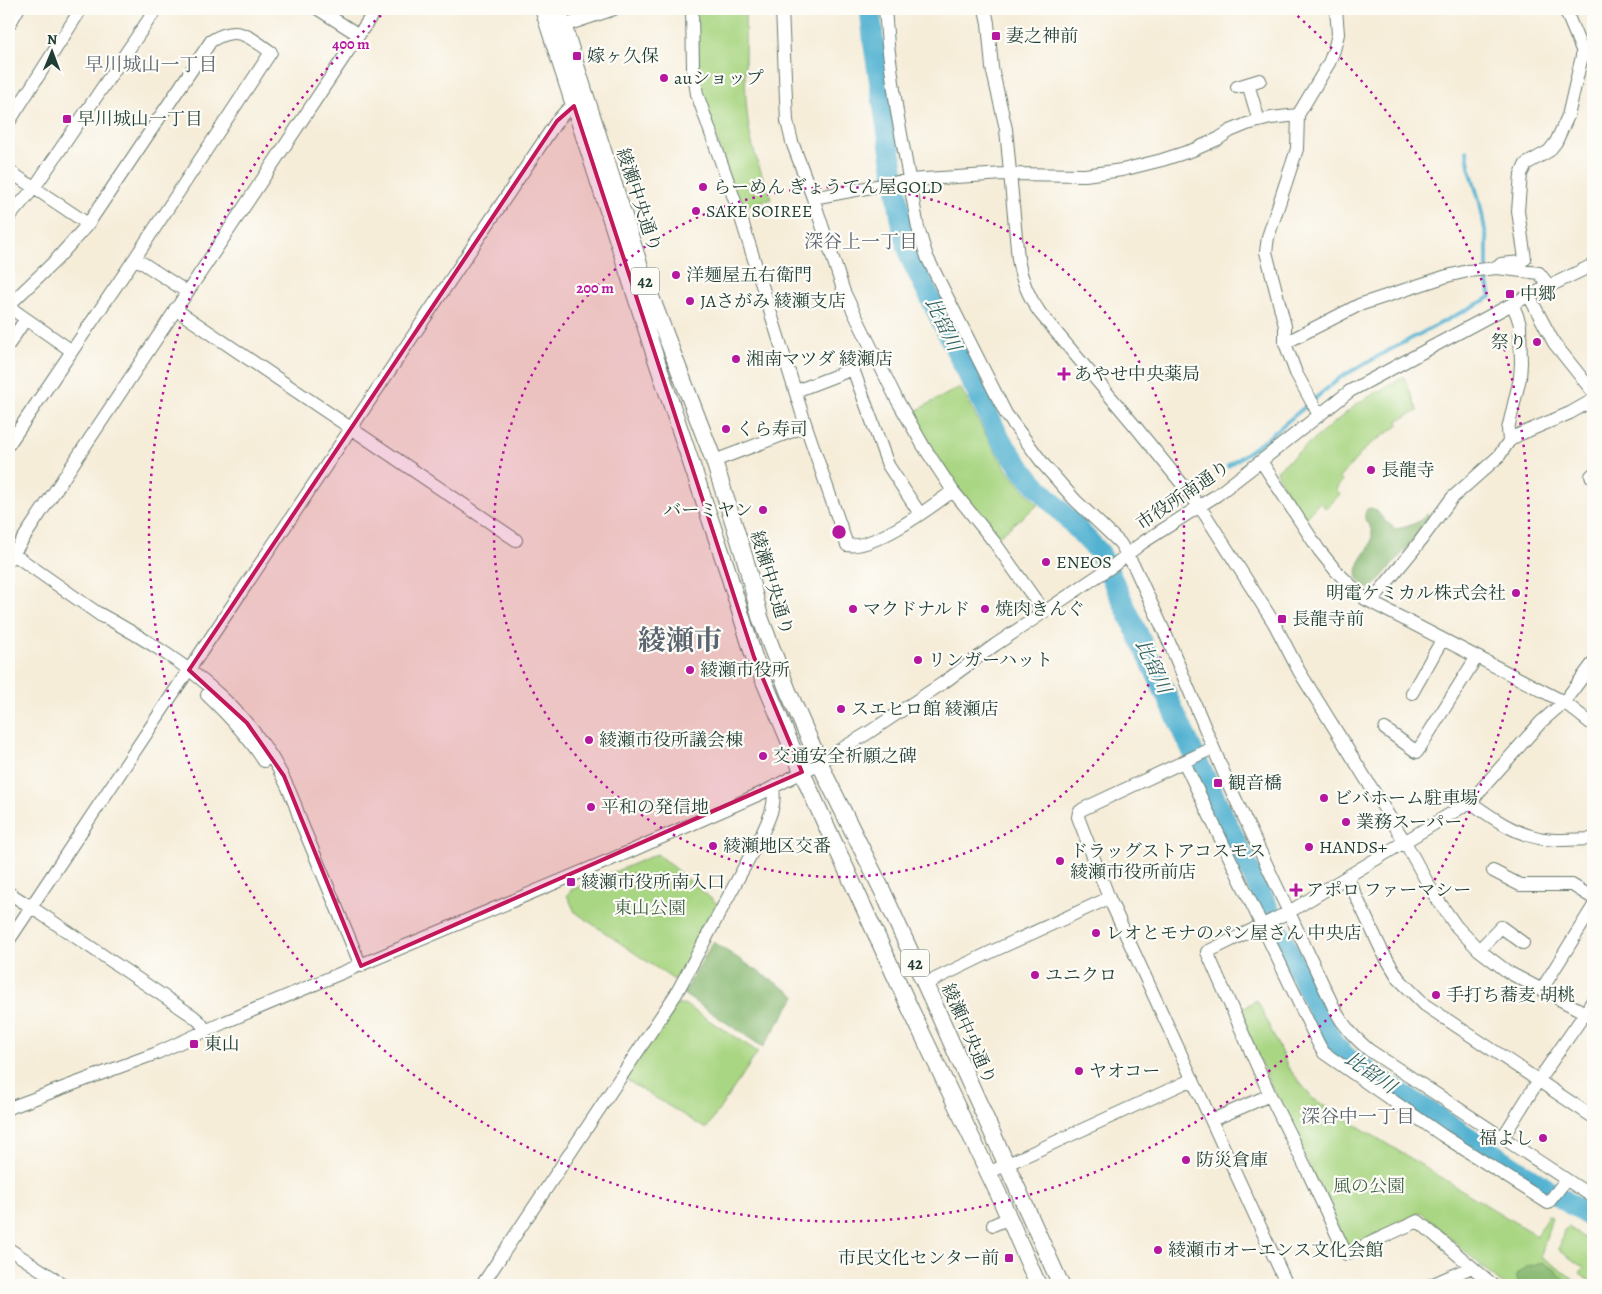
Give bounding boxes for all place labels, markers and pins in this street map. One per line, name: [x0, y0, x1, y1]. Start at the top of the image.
place label: 妻之神前: [1006, 24, 1078, 48]
marker: 妻之神前: [990, 30, 1002, 42]
place label: 嫁ヶ久保: [587, 44, 659, 68]
marker: 嫁ヶ久保: [571, 50, 583, 62]
place label: auショップ: [674, 66, 764, 90]
marker: auショップ: [658, 72, 670, 84]
place label: 早川城山一丁目: [77, 107, 203, 131]
marker: 早川城山一丁目: [61, 113, 73, 125]
place label: らーめん ぎょうてん屋GOLD: [713, 175, 942, 199]
marker: らーめん ぎょうてん屋GOLD: [697, 181, 709, 193]
place label: SAKE SOIREE: [706, 199, 812, 223]
marker: SAKE SOIREE: [690, 205, 702, 217]
place label: 洋麺屋五右衛門: [686, 263, 812, 287]
marker: 洋麺屋五右衛門: [670, 269, 682, 281]
place label: 中郷: [1520, 282, 1556, 306]
marker: 中郷: [1504, 288, 1516, 300]
place label: JAさがみ 綾瀬支店: [700, 289, 846, 313]
marker: JAさがみ 綾瀬支店: [684, 295, 696, 307]
place label: 祭り: [1491, 330, 1527, 354]
marker: 祭り: [1531, 336, 1543, 348]
place label: 湘南マツダ 綾瀬店: [746, 347, 893, 371]
marker: 湘南マツダ 綾瀬店: [730, 353, 742, 365]
place label: あやせ中央薬局: [1074, 362, 1200, 386]
marker: あやせ中央薬局: [1058, 368, 1070, 380]
place label: くら寿司: [736, 417, 808, 441]
marker: くら寿司: [720, 423, 732, 435]
place label: 長龍寺: [1381, 458, 1435, 482]
marker: 長龍寺: [1365, 464, 1377, 476]
place label: バーミヤン: [663, 498, 753, 522]
marker: バーミヤン: [757, 504, 769, 516]
centre of rings: [830, 523, 848, 541]
place label: ENEOS: [1056, 550, 1112, 574]
marker: ENEOS: [1040, 556, 1052, 568]
place label: 明電ケミカル株式会社: [1326, 581, 1506, 605]
marker: 明電ケミカル株式会社: [1510, 587, 1522, 599]
place label: マクドナルド: [863, 597, 970, 621]
place label: 焼肉きんぐ: [995, 597, 1085, 621]
marker: マクドナルド: [847, 603, 859, 615]
marker: 焼肉きんぐ: [979, 603, 991, 615]
place label: 長龍寺前: [1292, 607, 1364, 631]
marker: 長龍寺前: [1276, 613, 1288, 625]
place label: リンガーハット: [928, 648, 1053, 672]
marker: リンガーハット: [912, 654, 924, 666]
place label: 綾瀬市役所: [700, 658, 790, 682]
marker: 綾瀬市役所: [684, 664, 696, 676]
place label: スエヒロ館 綾瀬店: [851, 697, 999, 721]
marker: スエヒロ館 綾瀬店: [835, 703, 847, 715]
place label: 綾瀬市役所議会棟: [599, 728, 743, 752]
marker: 綾瀬市役所議会棟: [583, 734, 595, 746]
place label: 交通安全祈願之碑: [773, 744, 917, 768]
marker: 交通安全祈願之碑: [757, 750, 769, 762]
place label: 観音橋: [1228, 771, 1282, 795]
marker: 観音橋: [1212, 777, 1224, 789]
place label: ビバホーム駐車場: [1334, 786, 1478, 810]
marker: ビバホーム駐車場: [1318, 792, 1330, 804]
place label: 平和の発信地: [601, 795, 709, 819]
marker: 平和の発信地: [585, 801, 597, 813]
place label: 業務スーパー: [1356, 810, 1462, 834]
marker: 業務スーパー: [1340, 816, 1352, 828]
place label: 綾瀬地区交番: [723, 834, 831, 858]
place label: HANDS+: [1319, 835, 1387, 859]
place label: ドラッグストアコスモス 綾瀬市役所前店: [1070, 839, 1266, 884]
marker: 綾瀬地区交番: [707, 840, 719, 852]
marker: HANDS+: [1303, 841, 1315, 853]
marker: ドラッグストアコスモス 綾瀬市役所前店: [1054, 855, 1066, 867]
place label: 綾瀬市役所南入口: [581, 870, 725, 894]
marker: 綾瀬市役所南入口: [565, 876, 577, 888]
place label: アポロ ファーマシー: [1306, 878, 1471, 902]
marker: アポロ ファーマシー: [1290, 884, 1302, 896]
place label: レオとモナのパン屋さん 中央店: [1106, 921, 1362, 945]
marker: レオとモナのパン屋さん 中央店: [1090, 927, 1102, 939]
place label: ユニクロ: [1045, 963, 1117, 987]
marker: ユニクロ: [1029, 969, 1041, 981]
place label: 手打ち蕎麦 胡桃: [1446, 983, 1576, 1007]
marker: 手打ち蕎麦 胡桃: [1430, 989, 1442, 1001]
place label: 東山: [204, 1032, 240, 1056]
marker: 東山: [188, 1038, 200, 1050]
place label: ヤオコー: [1089, 1059, 1160, 1083]
marker: ヤオコー: [1073, 1065, 1085, 1077]
place label: 福よし: [1479, 1126, 1533, 1150]
marker: 福よし: [1537, 1132, 1549, 1144]
place label: 防災倉庫: [1196, 1148, 1268, 1172]
marker: 防災倉庫: [1180, 1154, 1192, 1166]
place label: 綾瀬市オーエンス文化会館: [1168, 1238, 1383, 1262]
marker: 綾瀬市オーエンス文化会館: [1152, 1244, 1164, 1256]
place label: 市民文化センター前: [838, 1246, 999, 1270]
marker: 市民文化センター前: [1003, 1252, 1015, 1264]

